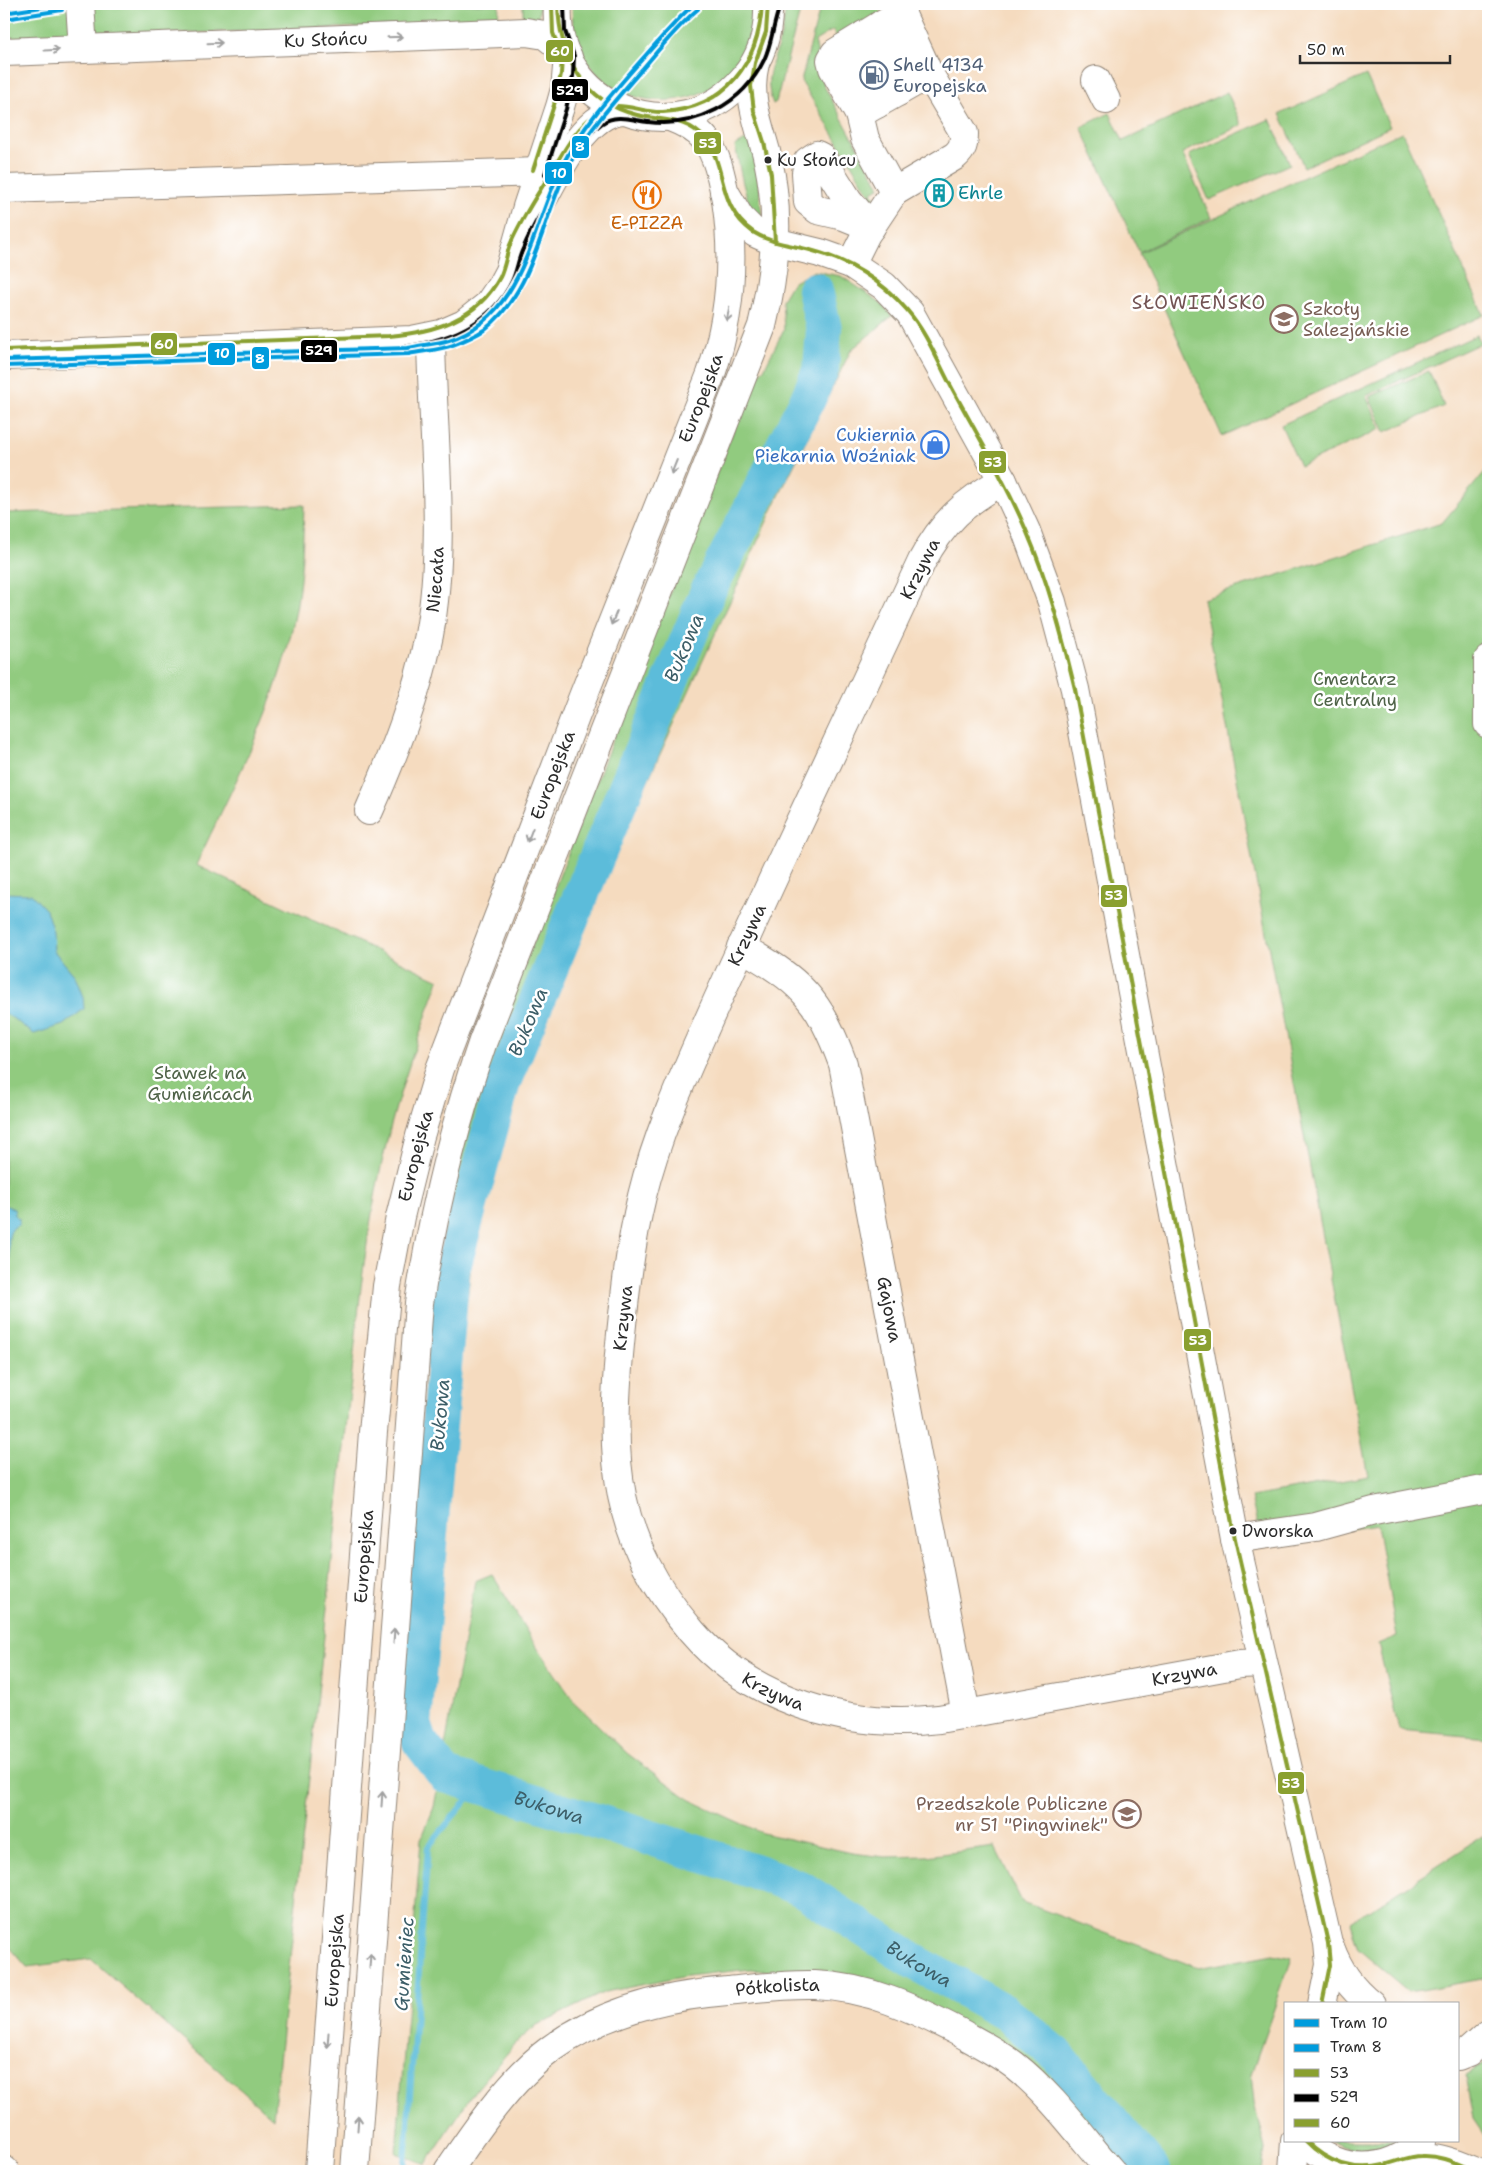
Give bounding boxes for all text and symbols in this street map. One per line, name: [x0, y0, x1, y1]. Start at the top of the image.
street label: Ku Słońcu: [283, 26, 368, 53]
one-way arrow: [386, 32, 402, 42]
scale bar: [1300, 32, 1450, 64]
one-way arrow: [207, 39, 223, 48]
line badge: 60: [545, 39, 574, 63]
text: 50 m: [1307, 40, 1345, 60]
text: 60: [550, 42, 570, 60]
one-way arrow: [44, 46, 60, 55]
place label: Shell 4134 Europejska: [893, 53, 987, 98]
fuel station icon: Shell 4134 Europejska: [859, 60, 889, 90]
line badge: 529: [551, 78, 589, 102]
text: 529: [556, 81, 584, 99]
line badge: 53: [693, 131, 722, 155]
text: 53: [699, 134, 717, 152]
line badge: 8: [571, 135, 590, 159]
text: 8: [575, 137, 585, 155]
place label: Ku Słońcu: [777, 149, 856, 171]
marker: Ku Słońcu: [763, 155, 773, 165]
line badge: 10: [544, 161, 573, 185]
text: 10: [551, 164, 567, 182]
building icon: Ehrle: [924, 178, 954, 208]
restaurant icon: E-PIZZA: [632, 180, 662, 210]
place label: Ehrle: [958, 181, 1003, 205]
place label: E-PIZZA: [611, 211, 683, 235]
district label: SŁOWIEŃSKO: [1132, 289, 1266, 315]
place label: Szkoły Salezjańskie: [1303, 297, 1410, 342]
school or university icon: Szkoły Salezjańskie: [1269, 304, 1299, 334]
one-way arrow: [722, 306, 732, 322]
line badge: 60: [150, 332, 178, 356]
text: 60: [154, 335, 174, 353]
line badge: 529: [300, 339, 338, 363]
text: 529: [305, 341, 333, 359]
line badge: 10: [207, 342, 236, 366]
text: 10: [214, 344, 230, 362]
line badge: 8: [251, 346, 270, 370]
text: 8: [255, 349, 265, 367]
street label: Europejska: [673, 351, 729, 446]
place label: Cukiernia Piekarnia Woźniak: [755, 423, 916, 468]
shop icon: Cukiernia Piekarnia Woźniak: [920, 430, 950, 460]
line badge: 53: [978, 450, 1007, 474]
text: 53: [984, 453, 1002, 471]
one-way arrow: [669, 459, 678, 474]
street label: Krzywa: [894, 534, 946, 604]
street label: Niecała: [421, 547, 450, 614]
one-way arrow: [609, 610, 619, 625]
water label: Bukowa: [658, 610, 710, 686]
park label: Cmentarz Centralny: [1313, 667, 1397, 712]
street label: Europejska: [525, 727, 581, 823]
one-way arrow: [525, 827, 535, 842]
line badge: 53: [1100, 884, 1128, 908]
text: 53: [1105, 886, 1123, 904]
street label: Krzywa: [722, 900, 772, 970]
water label: Bukowa: [502, 984, 554, 1060]
park label: Stawek na Gumieńcach: [148, 1061, 252, 1106]
street label: Europejska: [392, 1107, 439, 1204]
street label: Gajowa: [871, 1275, 907, 1344]
street label: Krzywa: [608, 1284, 638, 1352]
line badge: 53: [1183, 1328, 1212, 1352]
text: 53: [1189, 1331, 1207, 1349]
water label: Bukowa: [424, 1378, 456, 1452]
street label: Europejska: [349, 1509, 379, 1604]
place label: Dworska: [1242, 1520, 1314, 1542]
marker: Dworska: [1228, 1526, 1238, 1536]
one-way arrow: [390, 1629, 399, 1645]
street label: Krzywa: [1150, 1656, 1219, 1692]
street label: Krzywa: [737, 1667, 807, 1716]
line badge: 53: [1277, 1771, 1305, 1795]
text: 53: [1282, 1774, 1300, 1792]
water label: Bukowa: [511, 1784, 587, 1829]
one-way arrow: [378, 1791, 387, 1807]
place label: Przedszkole Publiczne nr 51 "Pingwinek": [916, 1792, 1108, 1837]
school or university icon: Przedszkole Publiczne nr 51 "Pingwinek": [1112, 1799, 1142, 1829]
street label: Europejska: [319, 1913, 350, 2008]
water label: Gumieniec: [388, 1916, 420, 2012]
water label: Bukowa: [882, 1935, 957, 1993]
one-way arrow: [366, 1953, 375, 1969]
street label: Półkolista: [734, 1973, 820, 2002]
legend: [1284, 2002, 1460, 2142]
text: Tram 10: [1330, 2013, 1388, 2033]
one-way arrow: [323, 2032, 333, 2048]
text: Tram 8: [1330, 2037, 1382, 2057]
text: 53: [1330, 2063, 1349, 2083]
text: 529: [1330, 2087, 1359, 2107]
text: 60: [1330, 2113, 1351, 2133]
one-way arrow: [354, 2115, 363, 2131]

